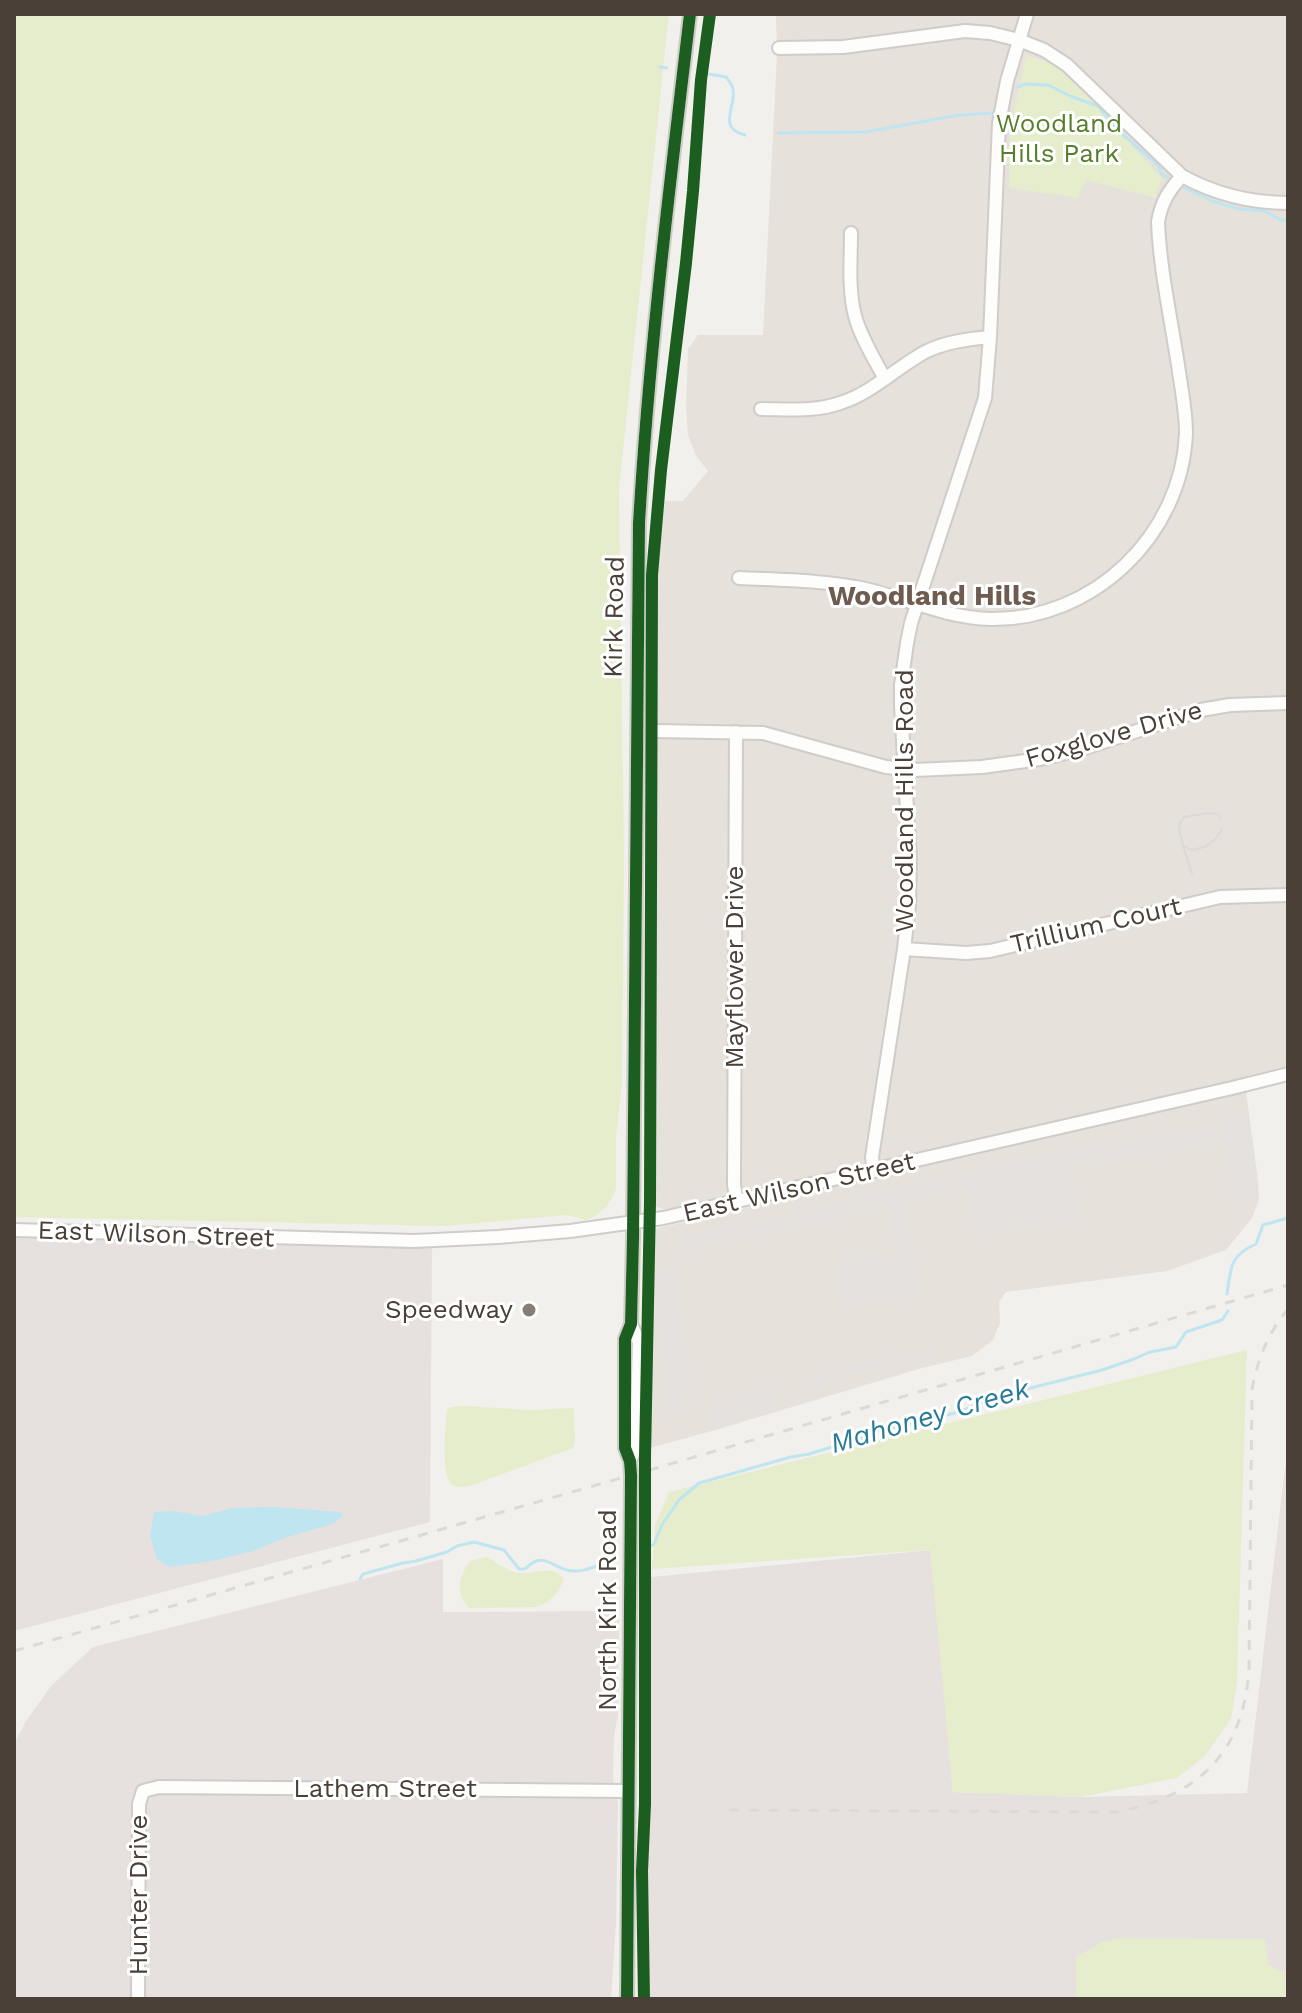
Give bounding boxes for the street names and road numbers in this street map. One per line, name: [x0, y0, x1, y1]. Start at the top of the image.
street label: Kirk Road: [598, 556, 632, 678]
street label: Woodland Hills Road: [889, 669, 921, 933]
street label: Foxglove Drive: [1022, 695, 1206, 775]
street label: Mayflower Drive: [719, 865, 751, 1069]
street label: Trillium Court: [1008, 891, 1184, 961]
street label: East Wilson Street: [680, 1146, 918, 1230]
street label: East Wilson Street: [37, 1215, 275, 1255]
street label: North Kirk Road: [592, 1509, 624, 1711]
street label: Lathem Street: [293, 1773, 477, 1805]
street label: Hunter Drive: [123, 1815, 155, 1975]

